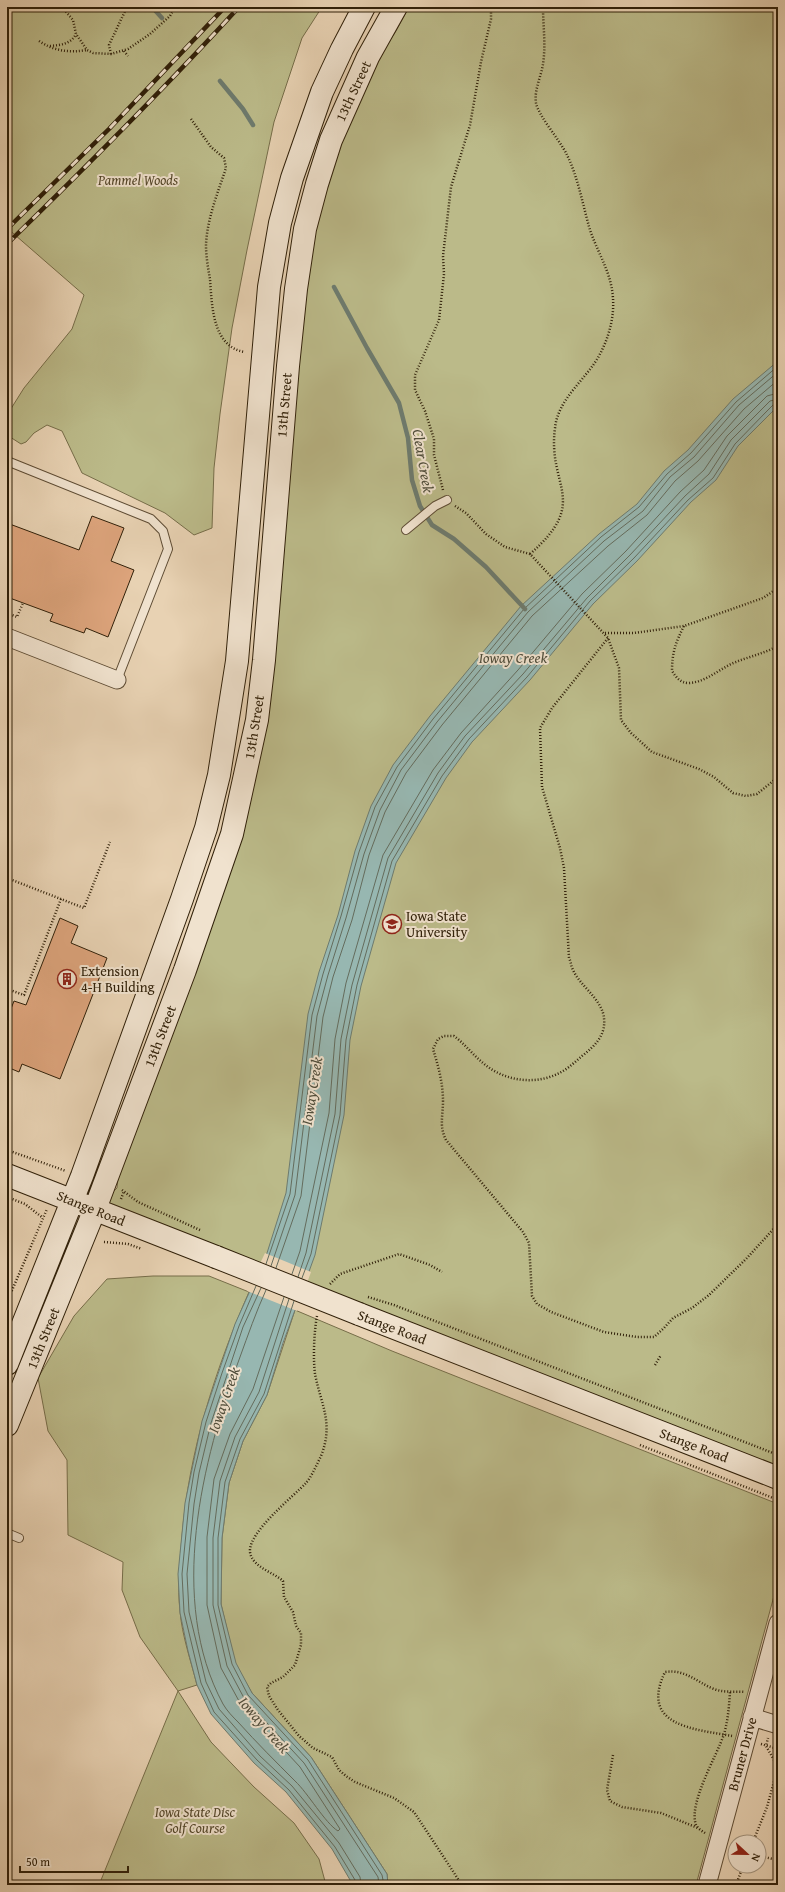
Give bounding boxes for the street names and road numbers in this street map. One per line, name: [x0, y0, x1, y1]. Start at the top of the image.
street label: 13th Street: [330, 57, 376, 125]
street label: 13th Street: [271, 372, 297, 438]
street label: 13th Street: [239, 693, 269, 761]
street label: 13th Street: [139, 1002, 181, 1070]
street label: Stange Road: [54, 1185, 129, 1231]
street label: 13th Street: [22, 1304, 64, 1372]
street label: Stange Road: [355, 1305, 430, 1349]
street label: Stange Road: [657, 1423, 732, 1467]
street label: Bruner Drive: [723, 1714, 762, 1793]

